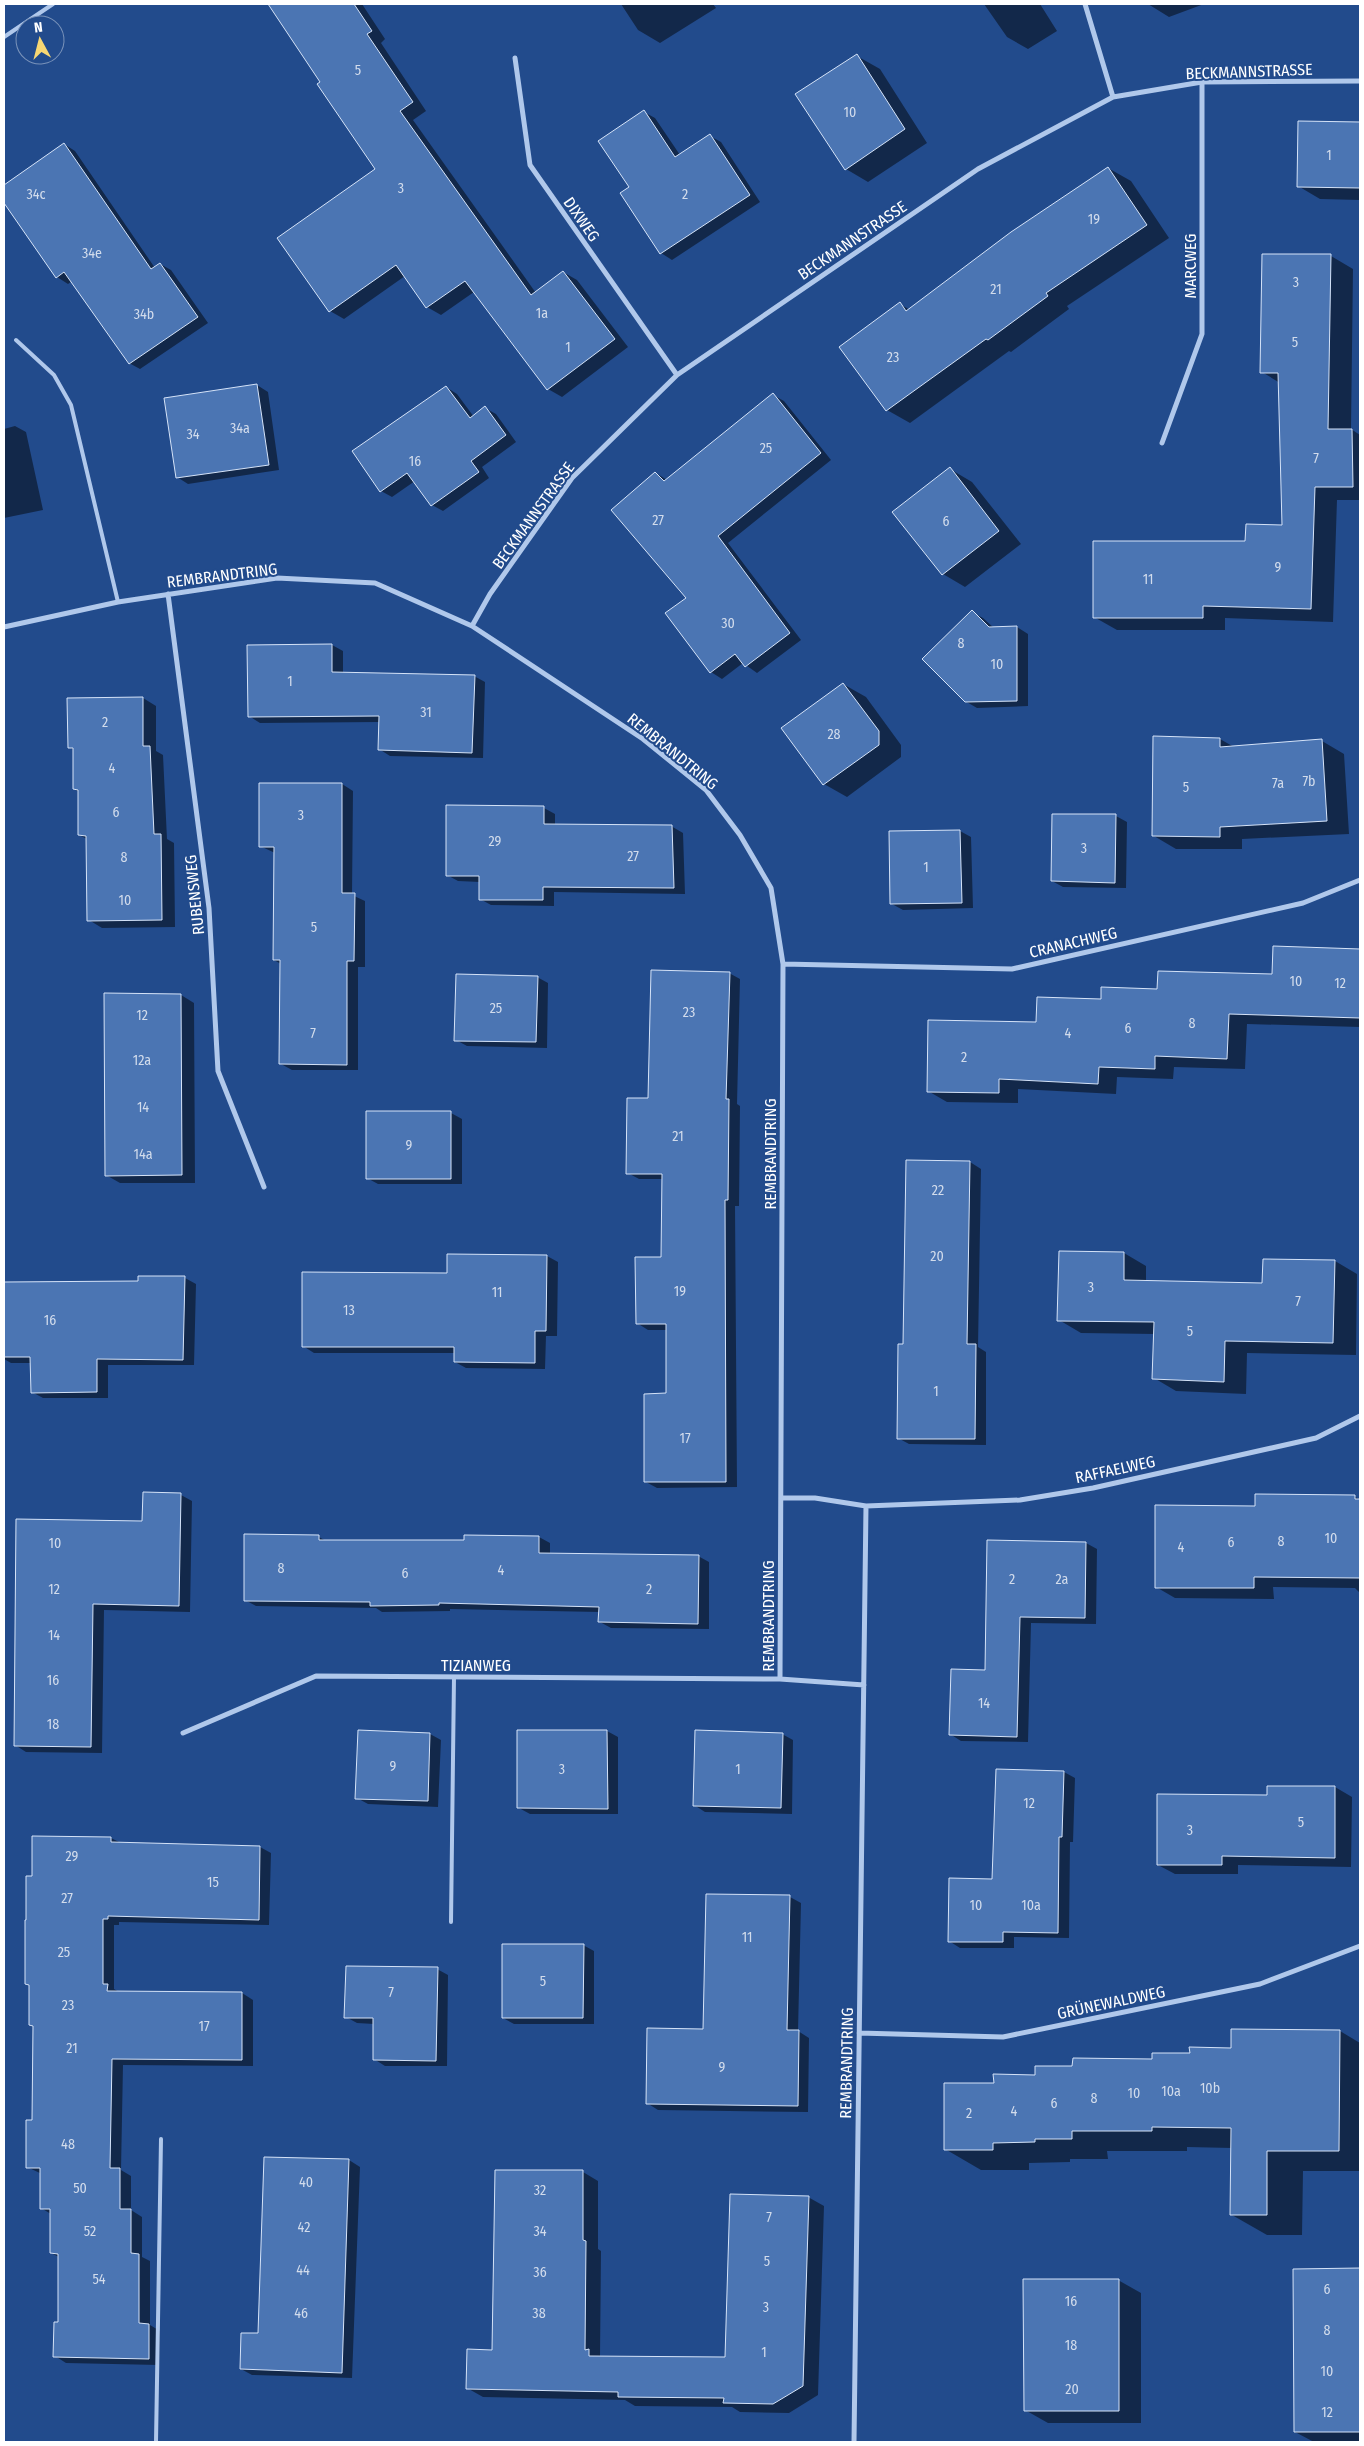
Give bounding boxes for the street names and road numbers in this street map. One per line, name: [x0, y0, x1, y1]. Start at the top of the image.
street label: BECKMANNSTRASSE: [1185, 60, 1313, 83]
street label: DIXWEG: [560, 193, 604, 245]
street label: BECKMANNSTRASSE: [794, 197, 910, 284]
street label: MARCWEG: [1181, 234, 1200, 298]
street label: BECKMANNSTRASSE: [488, 458, 578, 572]
street label: REMBRANDTRING: [166, 559, 278, 592]
street label: REMBRANDTRING: [624, 709, 722, 794]
street label: RUBENSWEG: [181, 854, 208, 936]
street label: CRANACHWEG: [1027, 923, 1119, 962]
street label: REMBRANDTRING: [761, 1098, 780, 1210]
street label: RAFFAELWEG: [1073, 1452, 1157, 1487]
street label: REMBRANDTRING: [759, 1560, 778, 1672]
street label: TIZIANWEG: [441, 1656, 511, 1675]
street label: GRÜNEWALDWEG: [1055, 1982, 1167, 2023]
street label: REMBRANDTRING: [836, 2007, 857, 2119]

